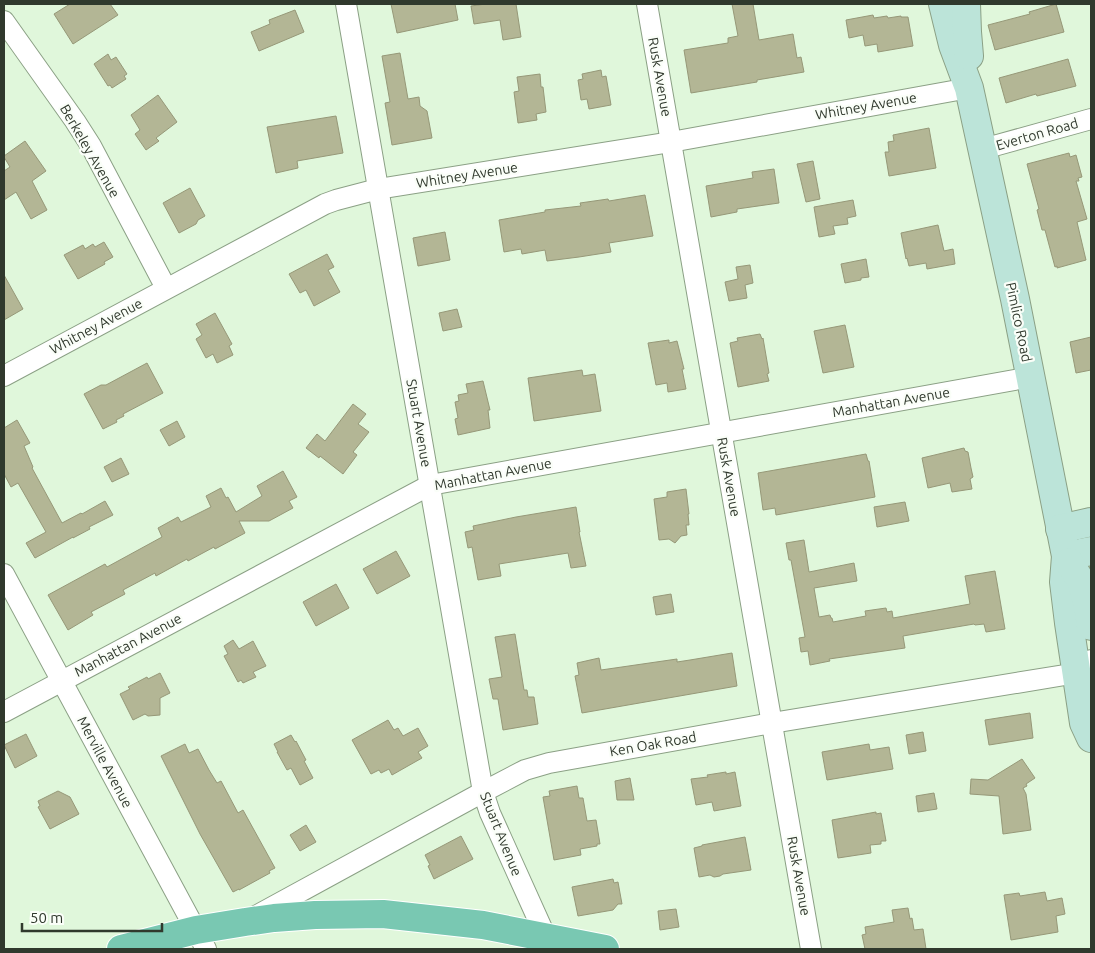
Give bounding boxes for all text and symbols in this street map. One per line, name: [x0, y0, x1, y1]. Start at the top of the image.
street label: Rusk Avenue: [645, 36, 675, 118]
street label: Whitney Avenue: [814, 89, 918, 123]
street label: Berkeley Avenue: [57, 102, 123, 200]
street label: Everton Road: [994, 115, 1080, 153]
street label: Whitney Avenue: [415, 159, 519, 191]
street label: Pimlico Road: [1003, 281, 1035, 363]
street label: Whitney Avenue: [47, 295, 145, 357]
street label: Stuart Avenue: [403, 378, 435, 468]
street label: Manhattan Avenue: [831, 384, 951, 420]
street label: Rusk Avenue: [714, 436, 744, 518]
street label: Manhattan Avenue: [433, 455, 553, 493]
street label: Manhattan Avenue: [72, 610, 184, 680]
street label: Merville Avenue: [74, 714, 136, 810]
street label: Ken Oak Road: [608, 728, 698, 760]
street label: Stuart Avenue: [477, 790, 525, 878]
street label: Rusk Avenue: [784, 835, 814, 917]
scale bar: [22, 900, 162, 932]
text: 50 m: [30, 909, 63, 926]

